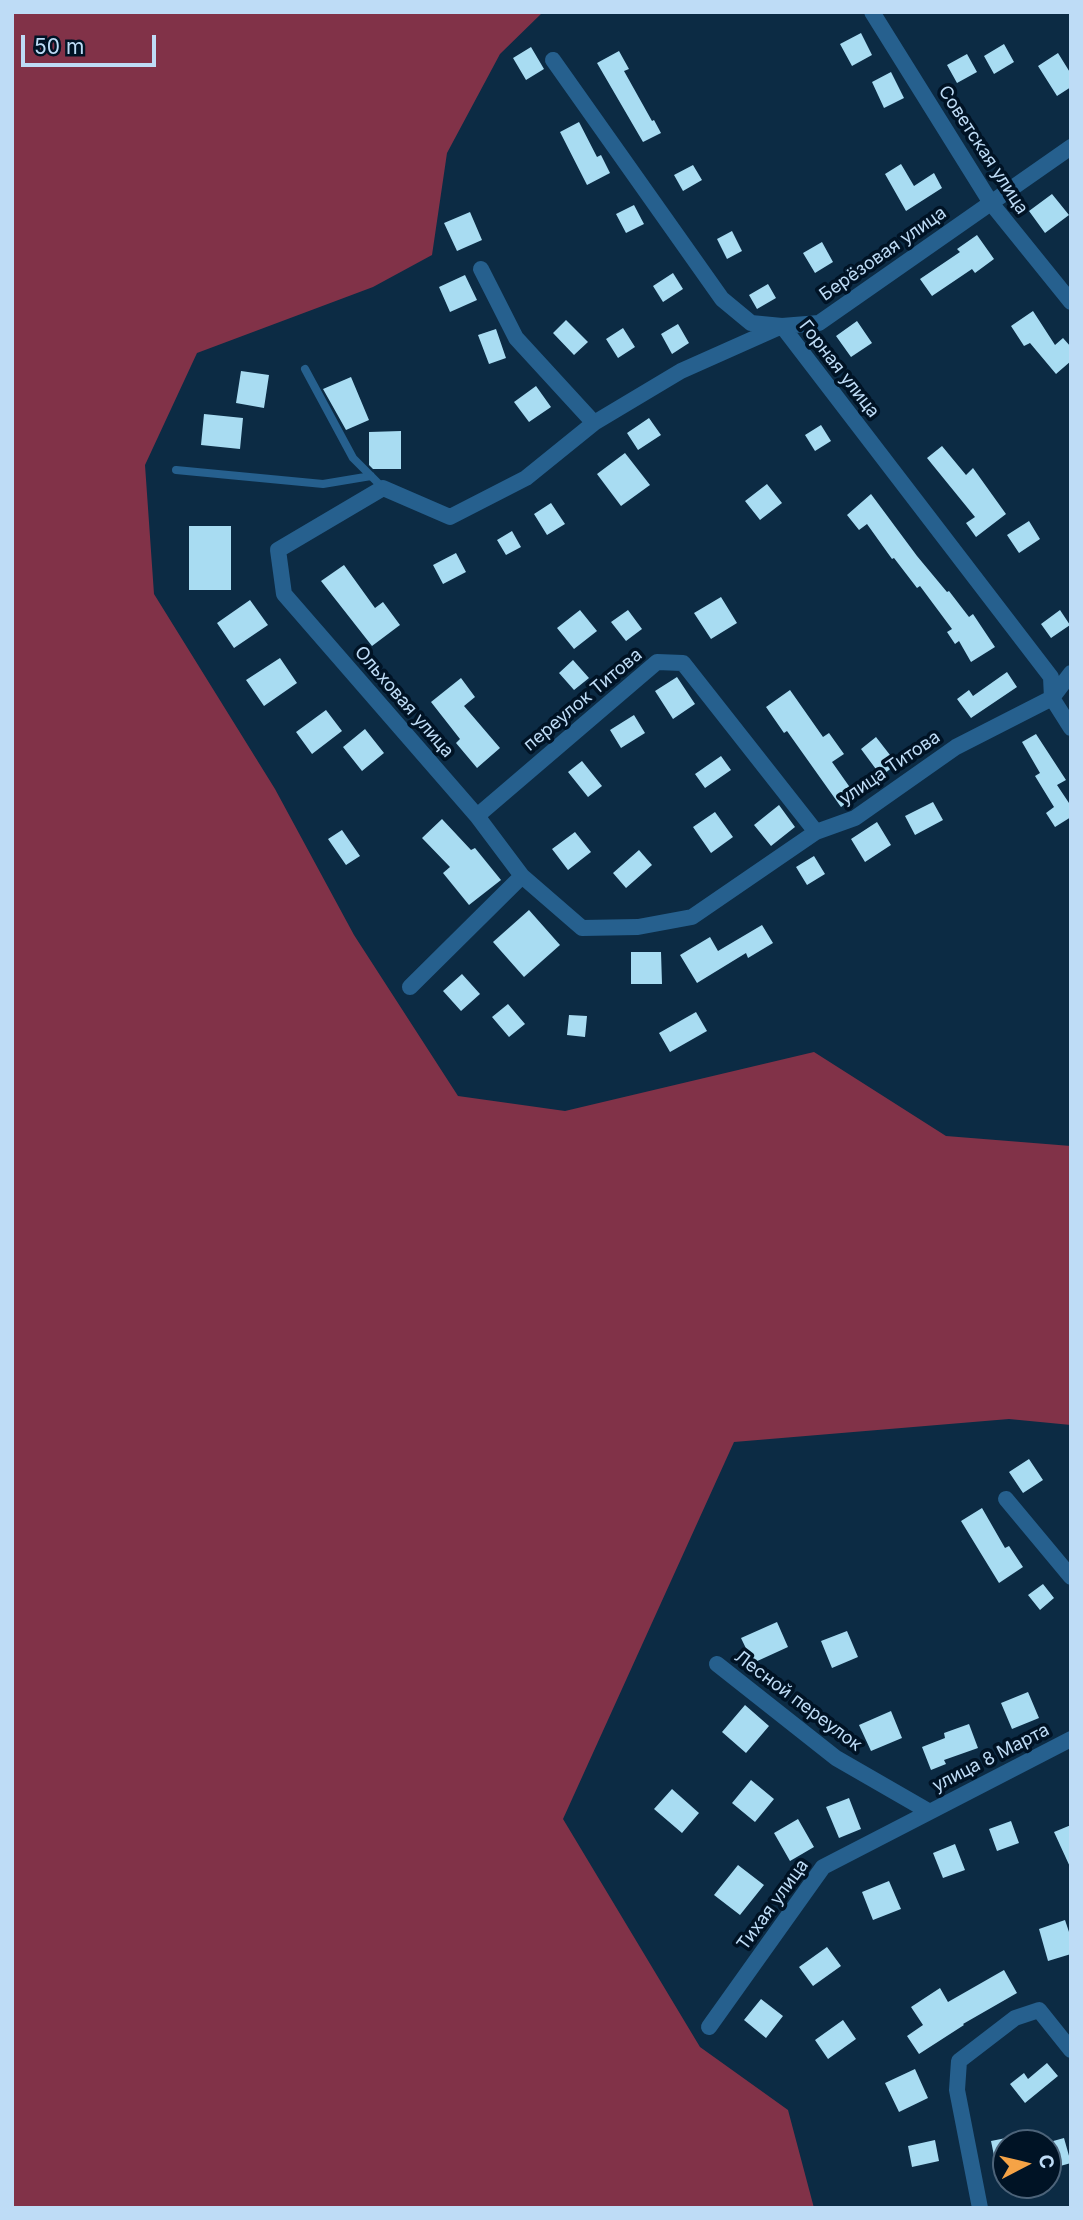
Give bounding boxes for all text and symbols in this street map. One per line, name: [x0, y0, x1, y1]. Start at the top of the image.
scale bar: [24, 21, 159, 65]
text: 50 m: [34, 34, 84, 59]
street label: Советская улица: [933, 82, 1033, 218]
street label: Берёзовая улица: [815, 202, 951, 306]
street label: Горная улица: [794, 316, 884, 422]
street label: Ольховая улица: [350, 642, 458, 762]
street label: переулок Титова: [519, 644, 647, 756]
street label: улица Титова: [836, 726, 944, 810]
street label: Лесной переулок: [730, 1646, 866, 1756]
street label: улица 8 Марта: [929, 1719, 1053, 1797]
street label: Тихая улица: [733, 1855, 813, 1955]
north arrow: [992, 2129, 1062, 2199]
text: С: [1034, 2153, 1059, 2170]

